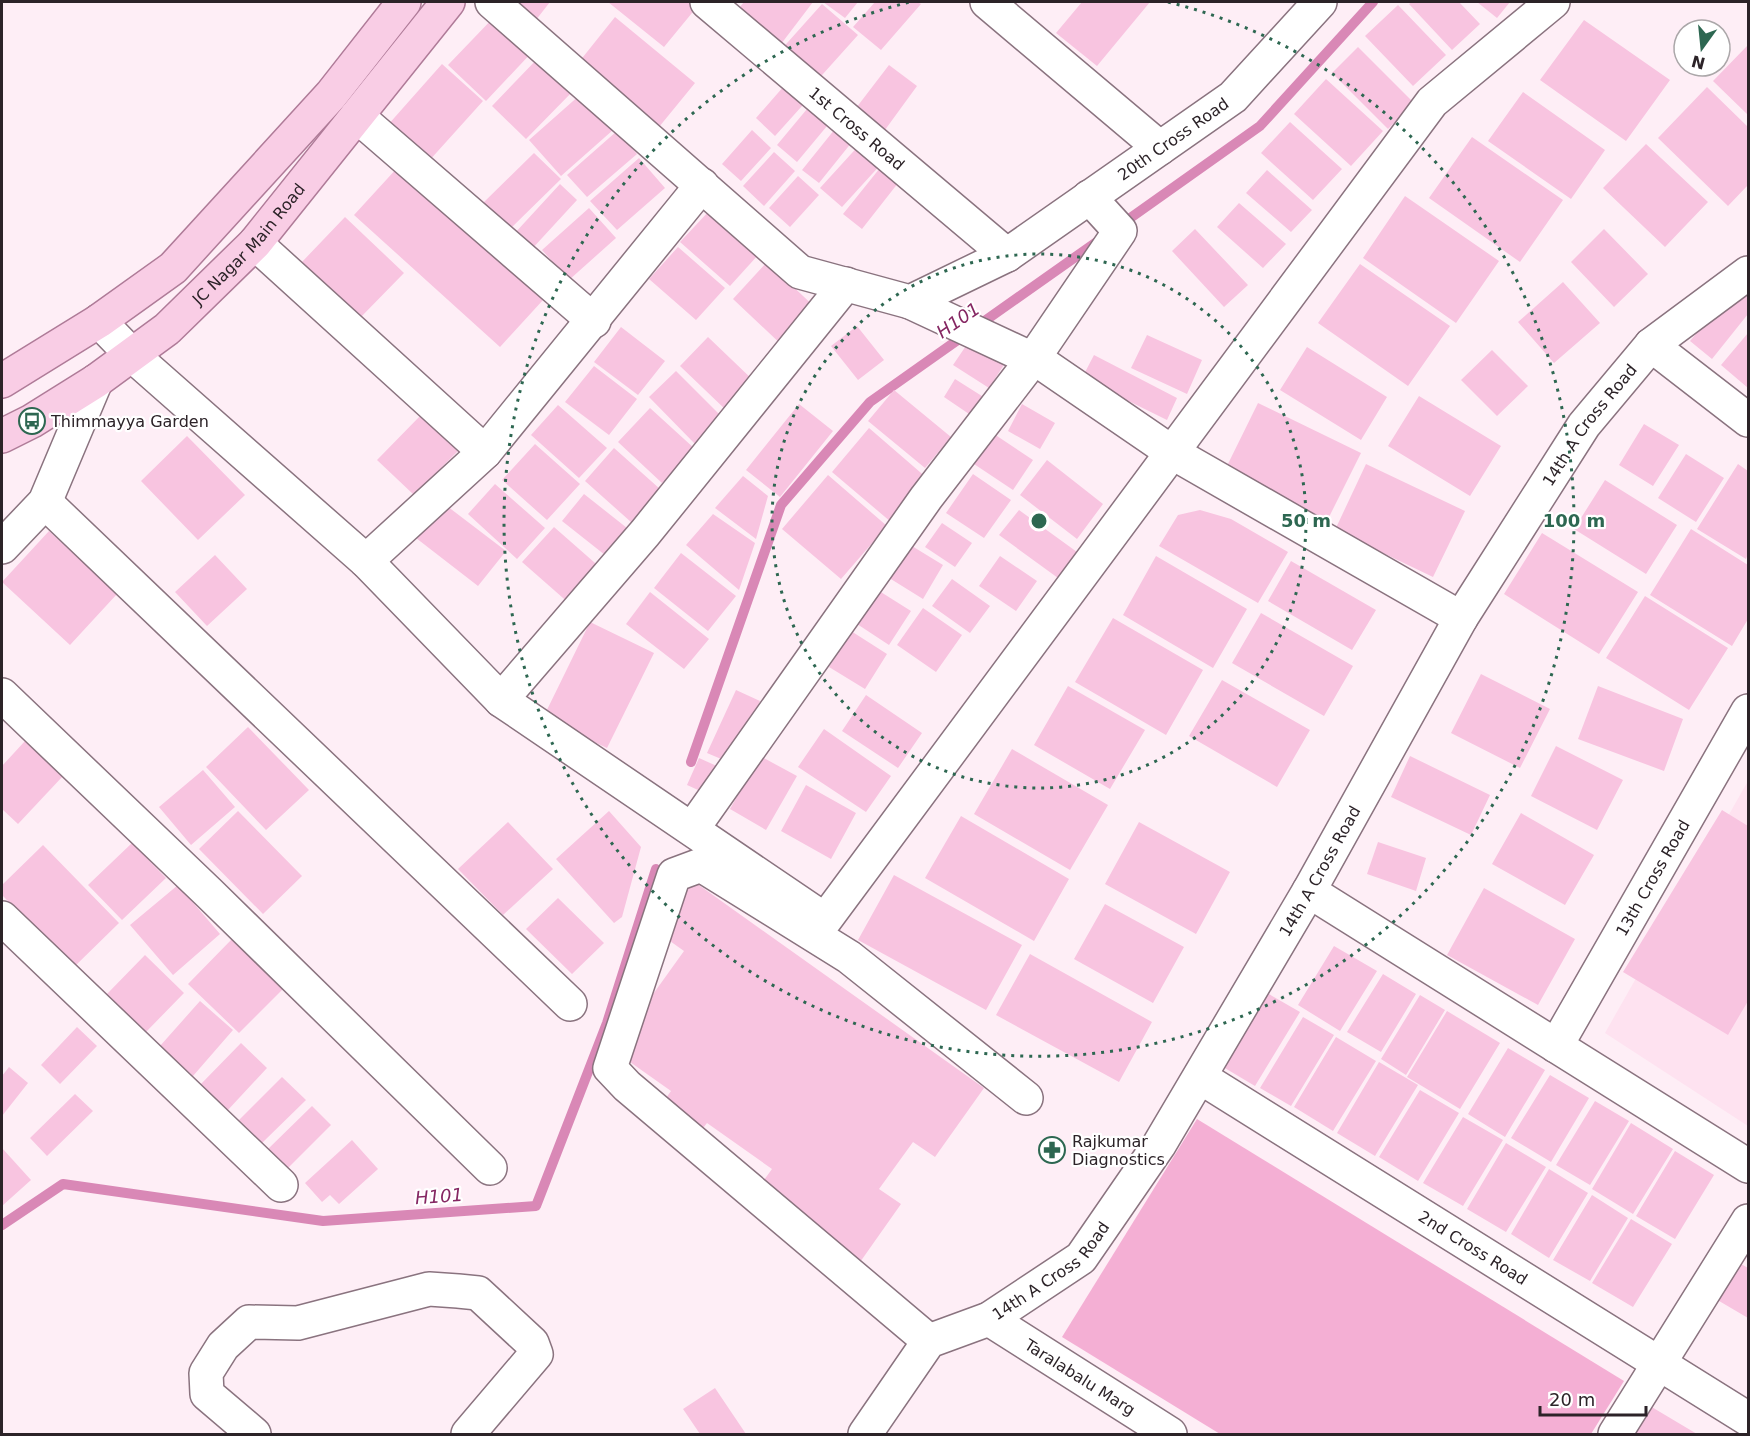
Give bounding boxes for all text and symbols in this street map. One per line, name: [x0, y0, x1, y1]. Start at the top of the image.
north arrow: [1672, 18, 1732, 78]
text: N: [1689, 51, 1707, 73]
street label: 1st Cross Road: [805, 83, 908, 174]
street label: 20th Cross Road: [1114, 94, 1232, 184]
street label: JC Nagar Main Road: [188, 179, 309, 309]
water label: H101: [932, 298, 984, 342]
street label: 14th A Cross Road: [1538, 360, 1641, 489]
bus stop icon: Thimmayya Garden: [17, 406, 47, 436]
place label: Thimmayya Garden: [50, 412, 209, 431]
text: 50 m: [1281, 510, 1331, 531]
text: 100 m: [1543, 510, 1605, 531]
centre of rings: [1029, 511, 1049, 531]
street label: 14th A Cross Road: [1275, 802, 1364, 940]
street label: 13th Cross Road: [1612, 816, 1693, 939]
place label: Rajkumar Diagnostics: [1072, 1132, 1165, 1169]
pharmacy icon: Rajkumar Diagnostics: [1037, 1135, 1067, 1165]
water label: H101: [414, 1184, 464, 1208]
street label: 2nd Cross Road: [1415, 1206, 1531, 1289]
street label: 14th A Cross Road: [988, 1218, 1113, 1324]
street label: Taralabalu Marg: [1020, 1334, 1139, 1419]
scale bar: [1540, 1379, 1646, 1417]
text: 20 m: [1549, 1389, 1595, 1410]

